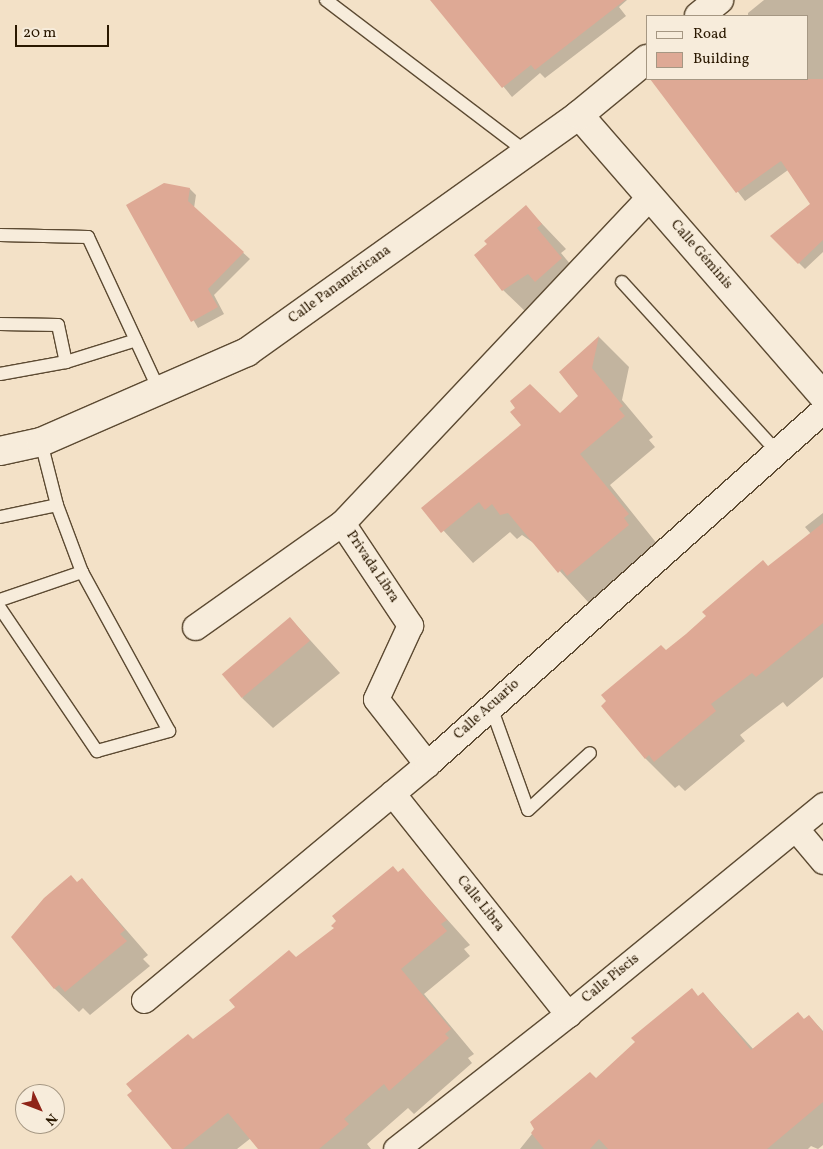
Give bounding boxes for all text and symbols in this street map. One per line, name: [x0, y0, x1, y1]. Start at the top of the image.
scale bar: [18, 15, 111, 47]
legend: [646, 15, 808, 80]
text: 20 m: [23, 23, 56, 44]
text: Road: [693, 24, 727, 45]
text: Building: [693, 49, 749, 70]
street label: Calle Géminis: [666, 217, 736, 293]
street label: Calle Panaméricana: [286, 242, 394, 328]
street label: Privada Libra: [342, 528, 402, 606]
street label: Calle Acuario: [451, 676, 523, 744]
street label: Calle Libra: [453, 873, 507, 935]
street label: Calle Piscis: [579, 951, 643, 1007]
north arrow: [15, 1084, 65, 1134]
text: N: [40, 1109, 61, 1129]

